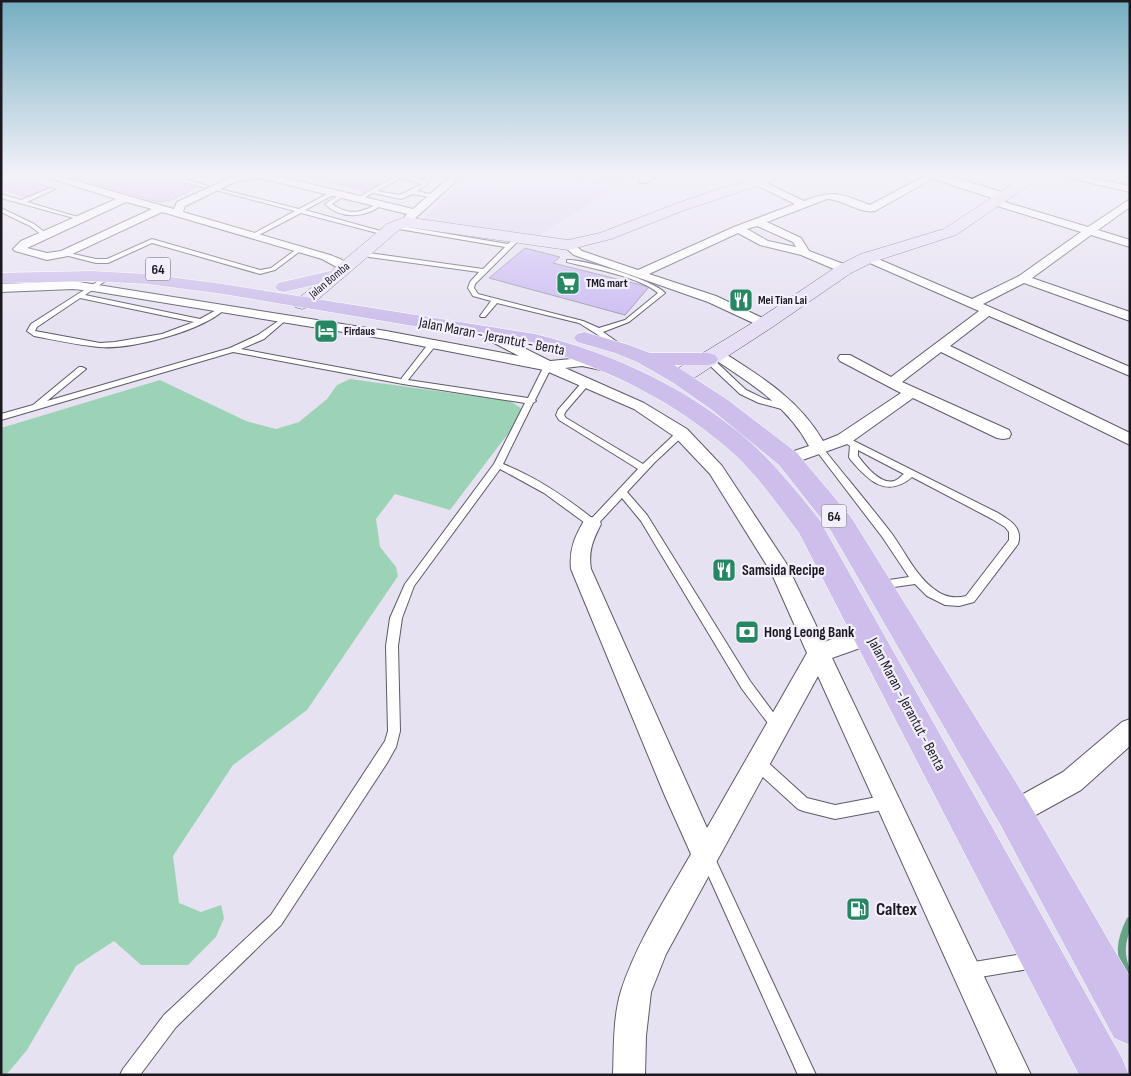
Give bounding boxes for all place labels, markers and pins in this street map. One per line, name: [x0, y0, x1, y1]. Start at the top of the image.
supermarket icon: TMG mart: [555, 270, 581, 296]
place label: TMG mart: [586, 276, 628, 291]
restaurant icon: Mei Tian Lai: [728, 287, 754, 313]
place label: Mei Tian Lai: [758, 293, 807, 308]
hotel icon: Firdaus: [313, 318, 339, 344]
place label: Firdaus: [344, 324, 375, 339]
restaurant icon: Samsida Recipe: [711, 557, 737, 583]
place label: Samsida Recipe: [742, 561, 825, 580]
bank icon: Hong Leong Bank: [734, 619, 760, 645]
place label: Hong Leong Bank: [764, 623, 855, 642]
fuel station icon: Caltex: [845, 896, 871, 922]
place label: Caltex: [876, 899, 917, 920]

